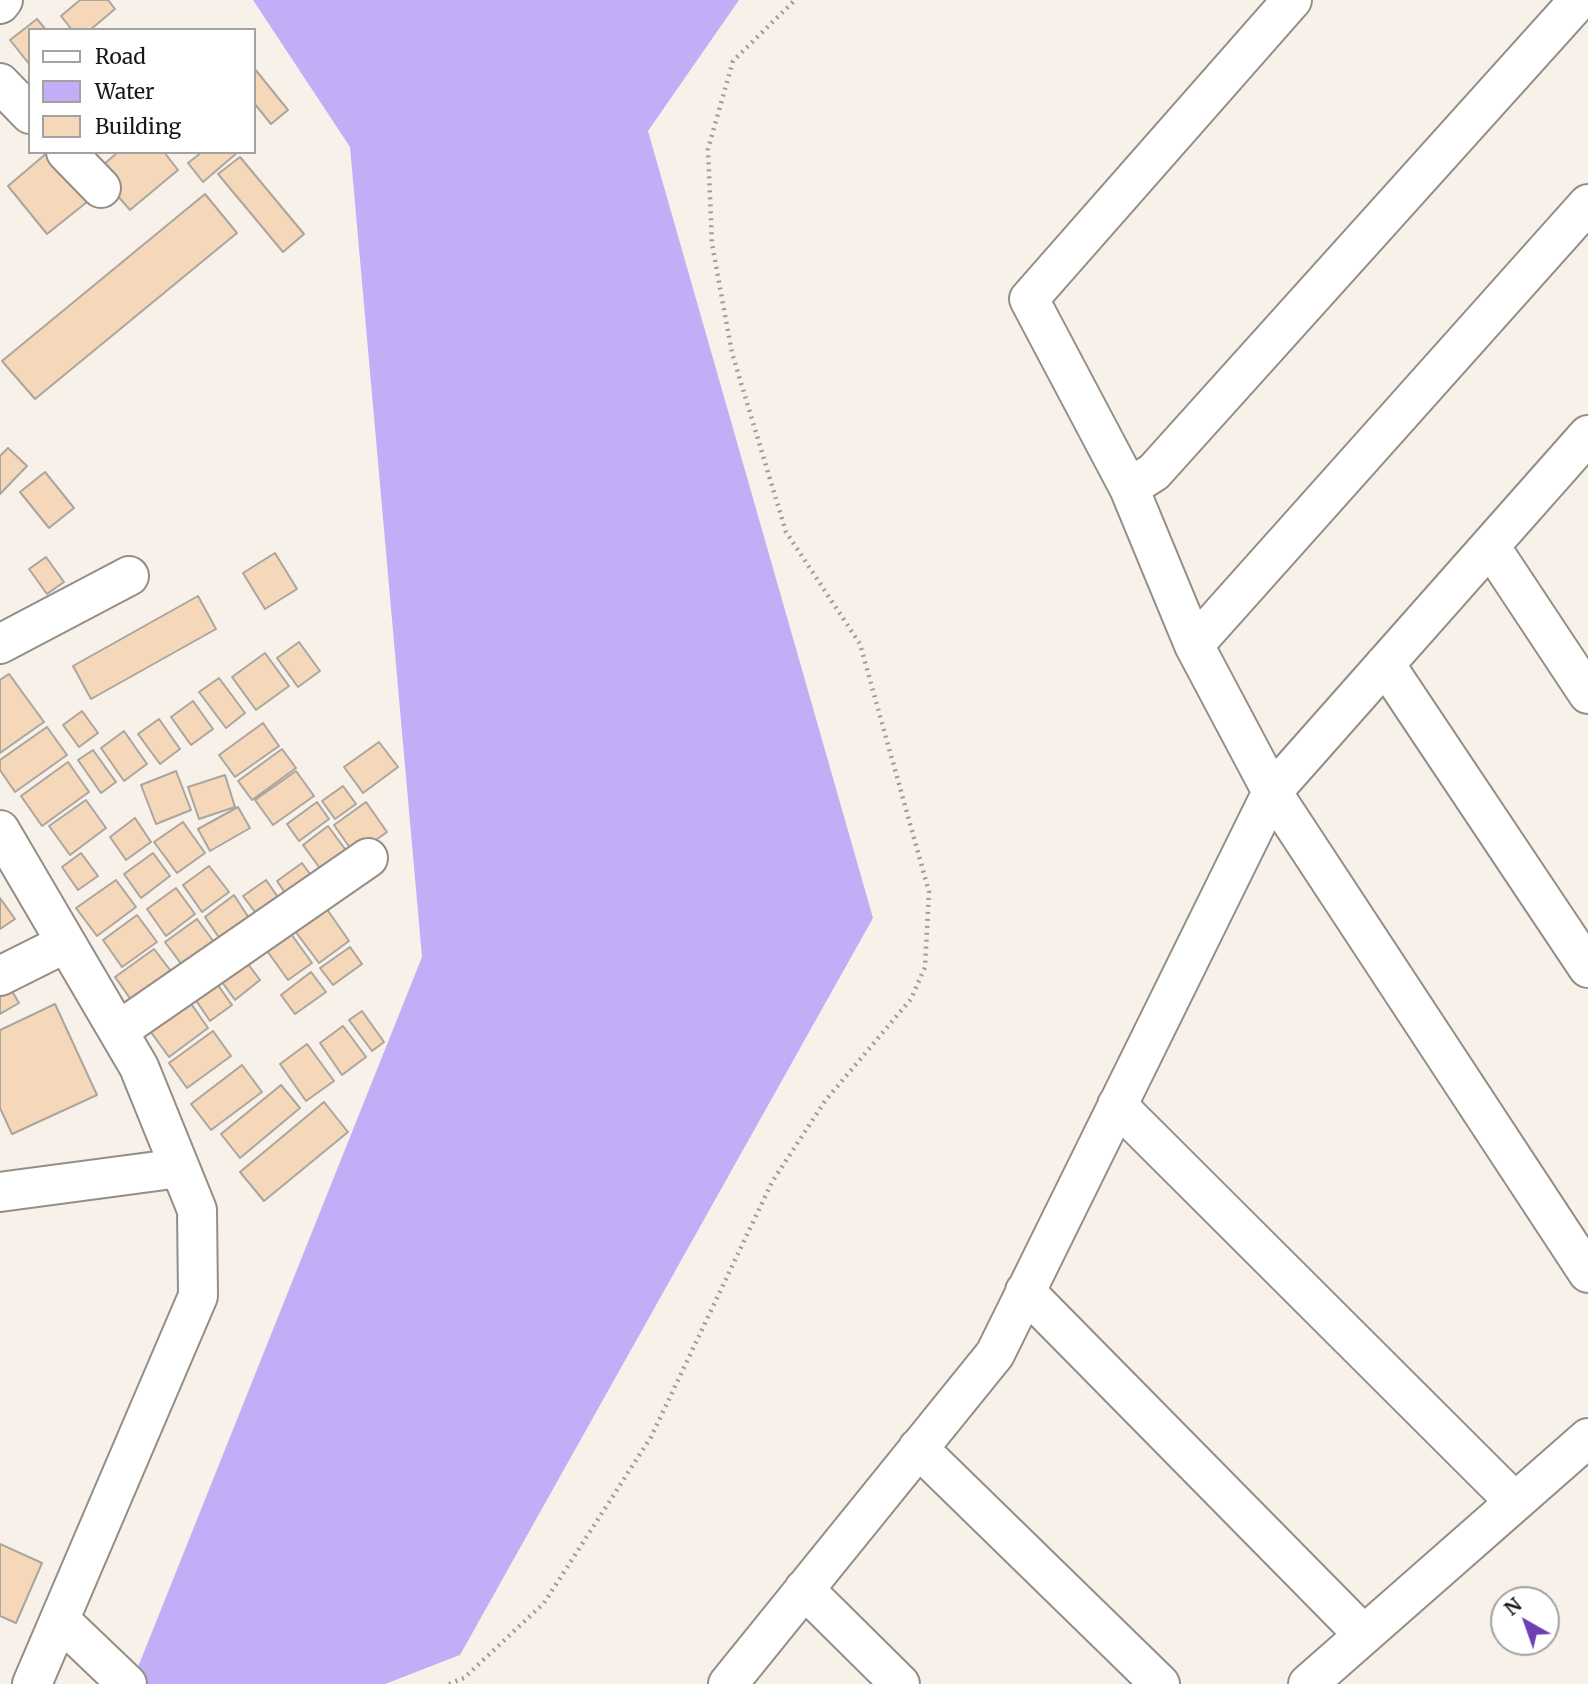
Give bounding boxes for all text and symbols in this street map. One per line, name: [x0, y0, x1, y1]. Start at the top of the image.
legend: [28, 28, 256, 154]
text: Road: [95, 43, 146, 70]
text: Water: [95, 78, 154, 105]
text: Building: [95, 113, 181, 140]
north arrow: [1490, 1586, 1560, 1656]
text: N: [1499, 1592, 1526, 1620]

